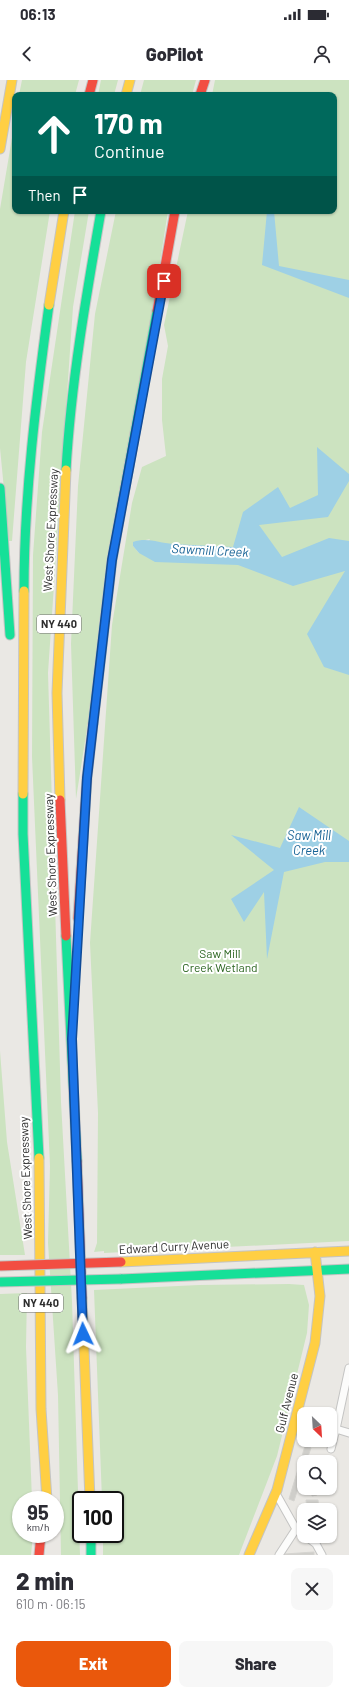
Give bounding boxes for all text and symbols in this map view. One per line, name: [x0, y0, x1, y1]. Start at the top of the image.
text: 06:13: [20, 5, 55, 23]
icon: back: [16, 43, 38, 65]
text: GoPilot: [146, 43, 203, 65]
icon: person: [311, 43, 333, 65]
text: 170 m: [94, 106, 163, 140]
icon: ahead: [28, 108, 80, 160]
text: Continue: [94, 140, 165, 162]
icon: arrive: [69, 184, 91, 206]
text: Then: [28, 186, 61, 204]
pin: [147, 264, 181, 298]
icon: arrive: [153, 270, 175, 292]
street label: West Shore Expressway: [40, 468, 60, 592]
water label: Sawmill Creek: [171, 540, 250, 560]
road number: NY 440: [37, 615, 81, 633]
street label: West Shore Expressway: [41, 793, 59, 917]
water label: Saw Mill Creek: [287, 827, 331, 858]
park label: Saw Mill Creek Wetland: [182, 946, 258, 974]
street label: West Shore Expressway: [16, 1116, 34, 1240]
street label: Edward Curry Avenue: [118, 1236, 230, 1256]
road number: NY 440: [19, 1294, 63, 1312]
position arrow: [62, 1313, 104, 1355]
street label: Gulf Avenue: [272, 1371, 300, 1434]
north arrow: [297, 1407, 337, 1447]
map controls: [297, 1407, 337, 1543]
button: search: [297, 1455, 337, 1495]
speed limit sign: 100: [72, 1491, 124, 1543]
text: 95: [27, 1500, 49, 1524]
button: layers: [297, 1503, 337, 1543]
text: km/h: [27, 1521, 49, 1533]
text: 2 min: [16, 1566, 74, 1595]
button: close: [291, 1568, 333, 1610]
text: 610 m · 06:15: [16, 1596, 85, 1612]
button: Exit: [16, 1641, 171, 1687]
button: Share: [179, 1641, 333, 1687]

